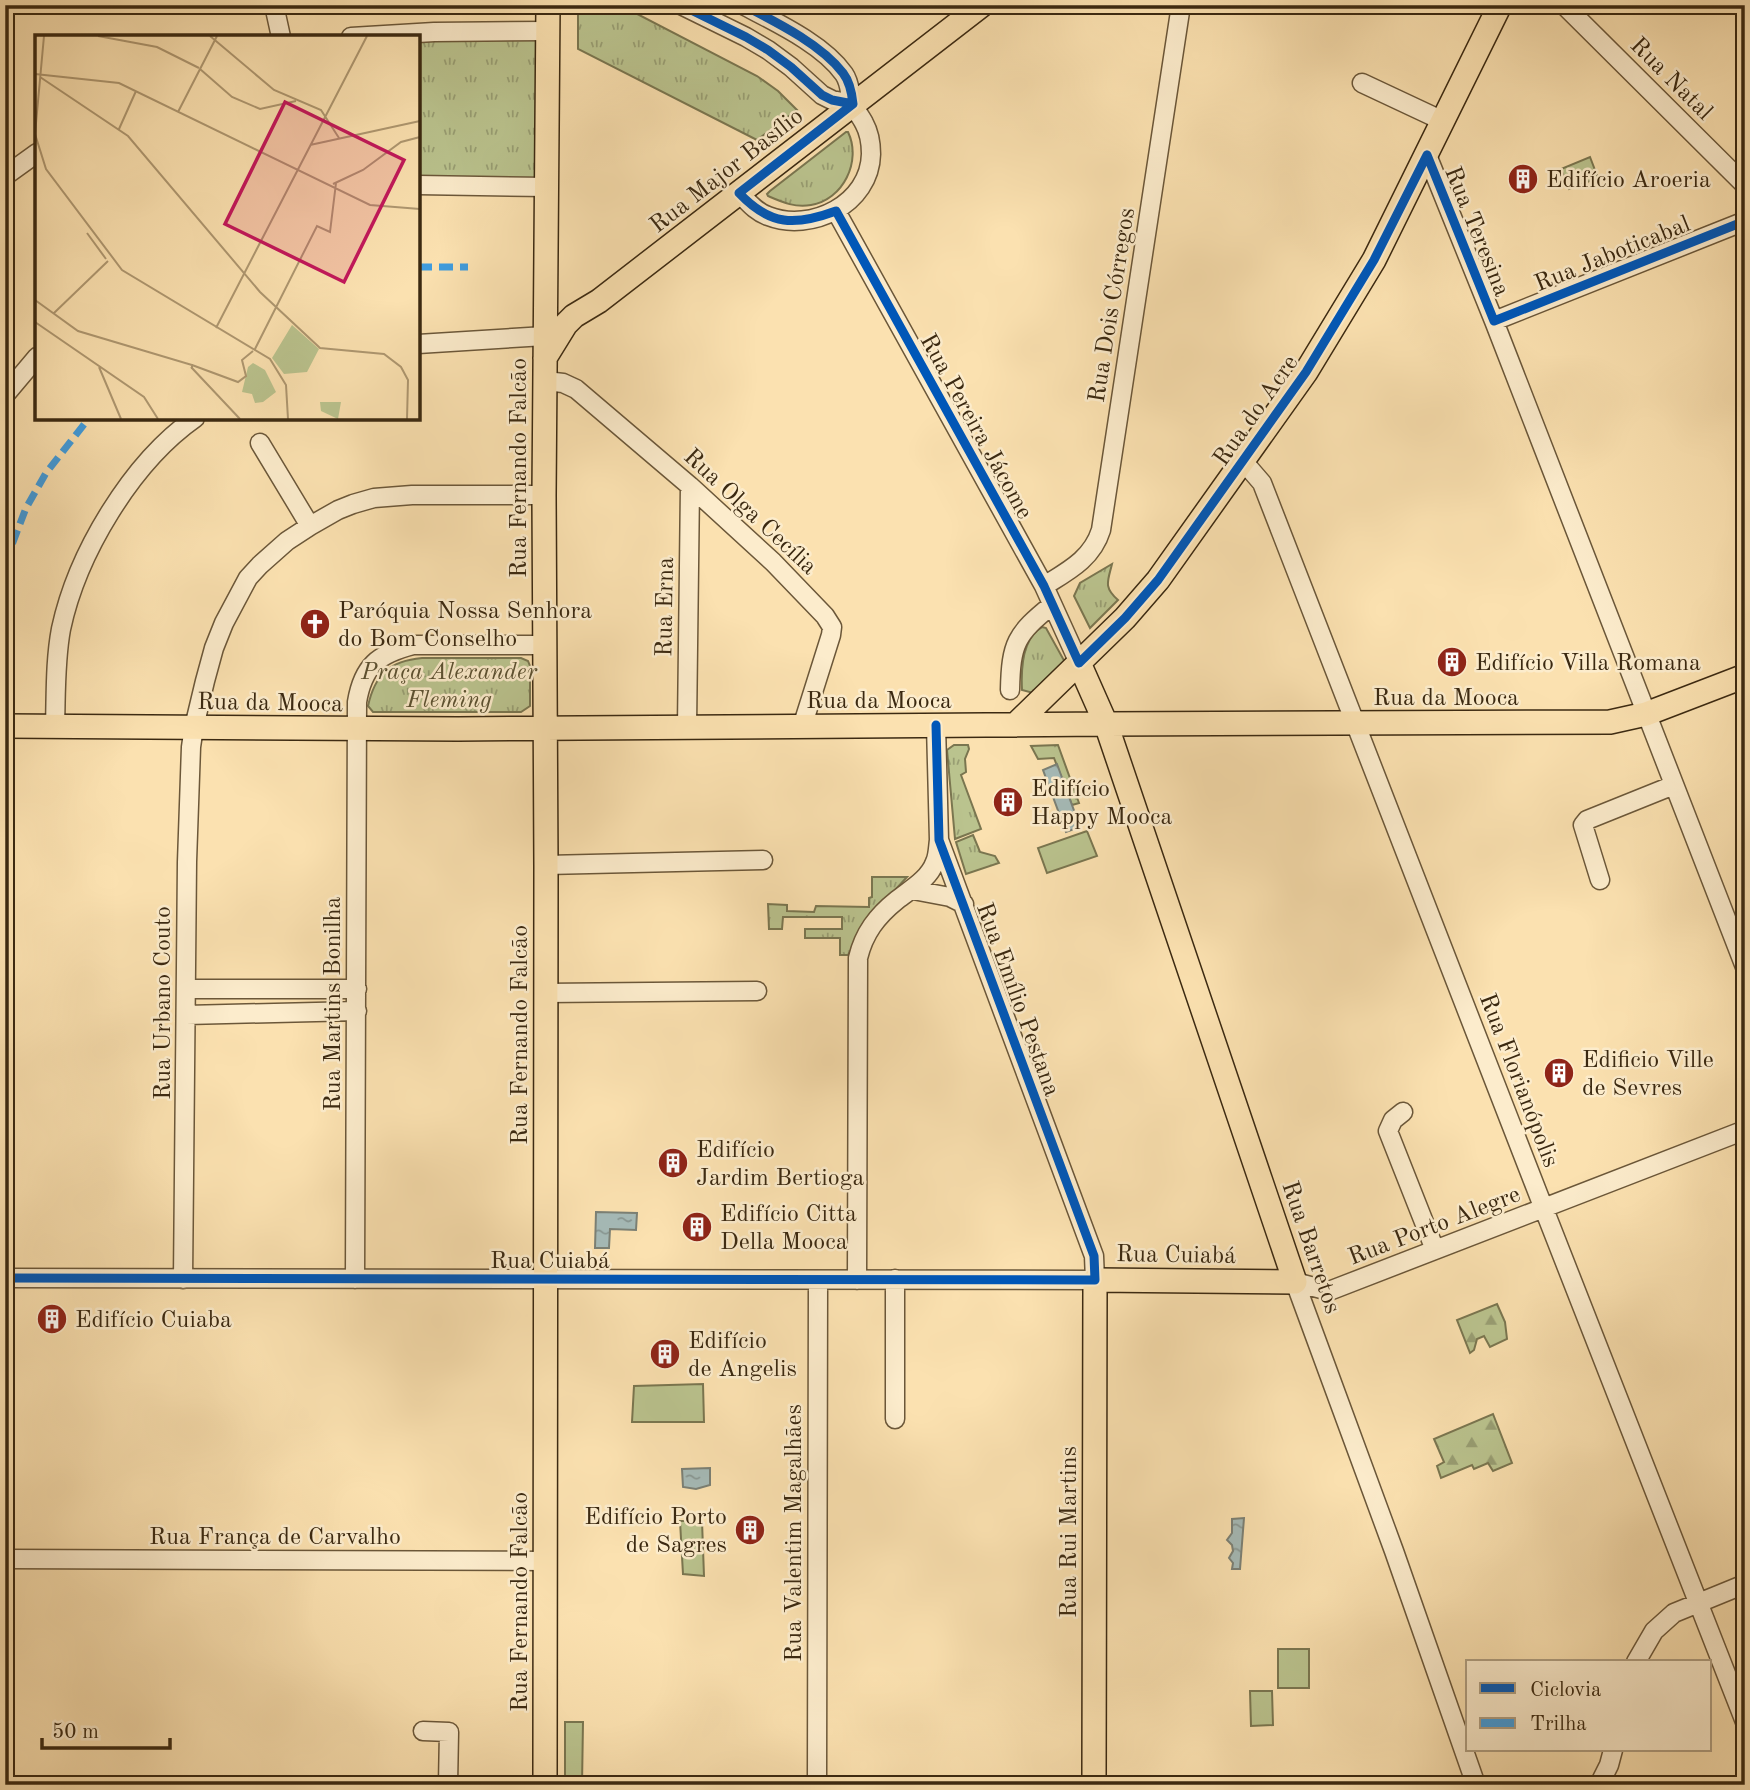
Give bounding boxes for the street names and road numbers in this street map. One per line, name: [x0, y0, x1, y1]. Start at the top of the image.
street label: Rua Natal: [1625, 34, 1716, 125]
street label: Rua Major Basílio: [646, 105, 808, 239]
street label: Rua Teresina: [1439, 163, 1513, 300]
street label: Rua Dois Córregos: [1086, 206, 1140, 404]
street label: Rua Jaboticabal: [1532, 213, 1694, 297]
street label: Rua Pereira Jácome: [914, 330, 1036, 524]
street label: Rua do Acre: [1210, 351, 1304, 471]
street label: Rua Fernando Falcão: [508, 358, 532, 578]
street label: Rua Olga Cecília: [678, 445, 821, 580]
street label: Rua Erna: [653, 557, 679, 657]
street label: Rua da Mooca: [1373, 687, 1519, 711]
street label: Rua da Mooca: [806, 690, 952, 714]
street label: Rua da Mooca: [197, 691, 343, 717]
street label: Rua Martins Bonilha: [322, 897, 346, 1111]
street label: Rua Emílio Pestana: [971, 900, 1063, 1100]
street label: Rua Urbano Couto: [152, 906, 176, 1100]
street label: Rua Fernando Falcão: [509, 925, 533, 1145]
street label: Rua Florianópolis: [1474, 991, 1562, 1171]
street label: Rua Barretos: [1276, 1178, 1344, 1317]
street label: Rua Porto Alegre: [1345, 1183, 1524, 1271]
street label: Rua Cuiabá: [1116, 1243, 1236, 1269]
street label: Rua Cuiabá: [490, 1250, 610, 1274]
street label: Rua Valentim Magalhães: [783, 1404, 807, 1662]
street label: Rua Rui Martins: [1058, 1446, 1082, 1618]
street label: Rua Fernando Falcão: [509, 1492, 533, 1712]
street label: Rua França de Carvalho: [149, 1526, 401, 1550]

